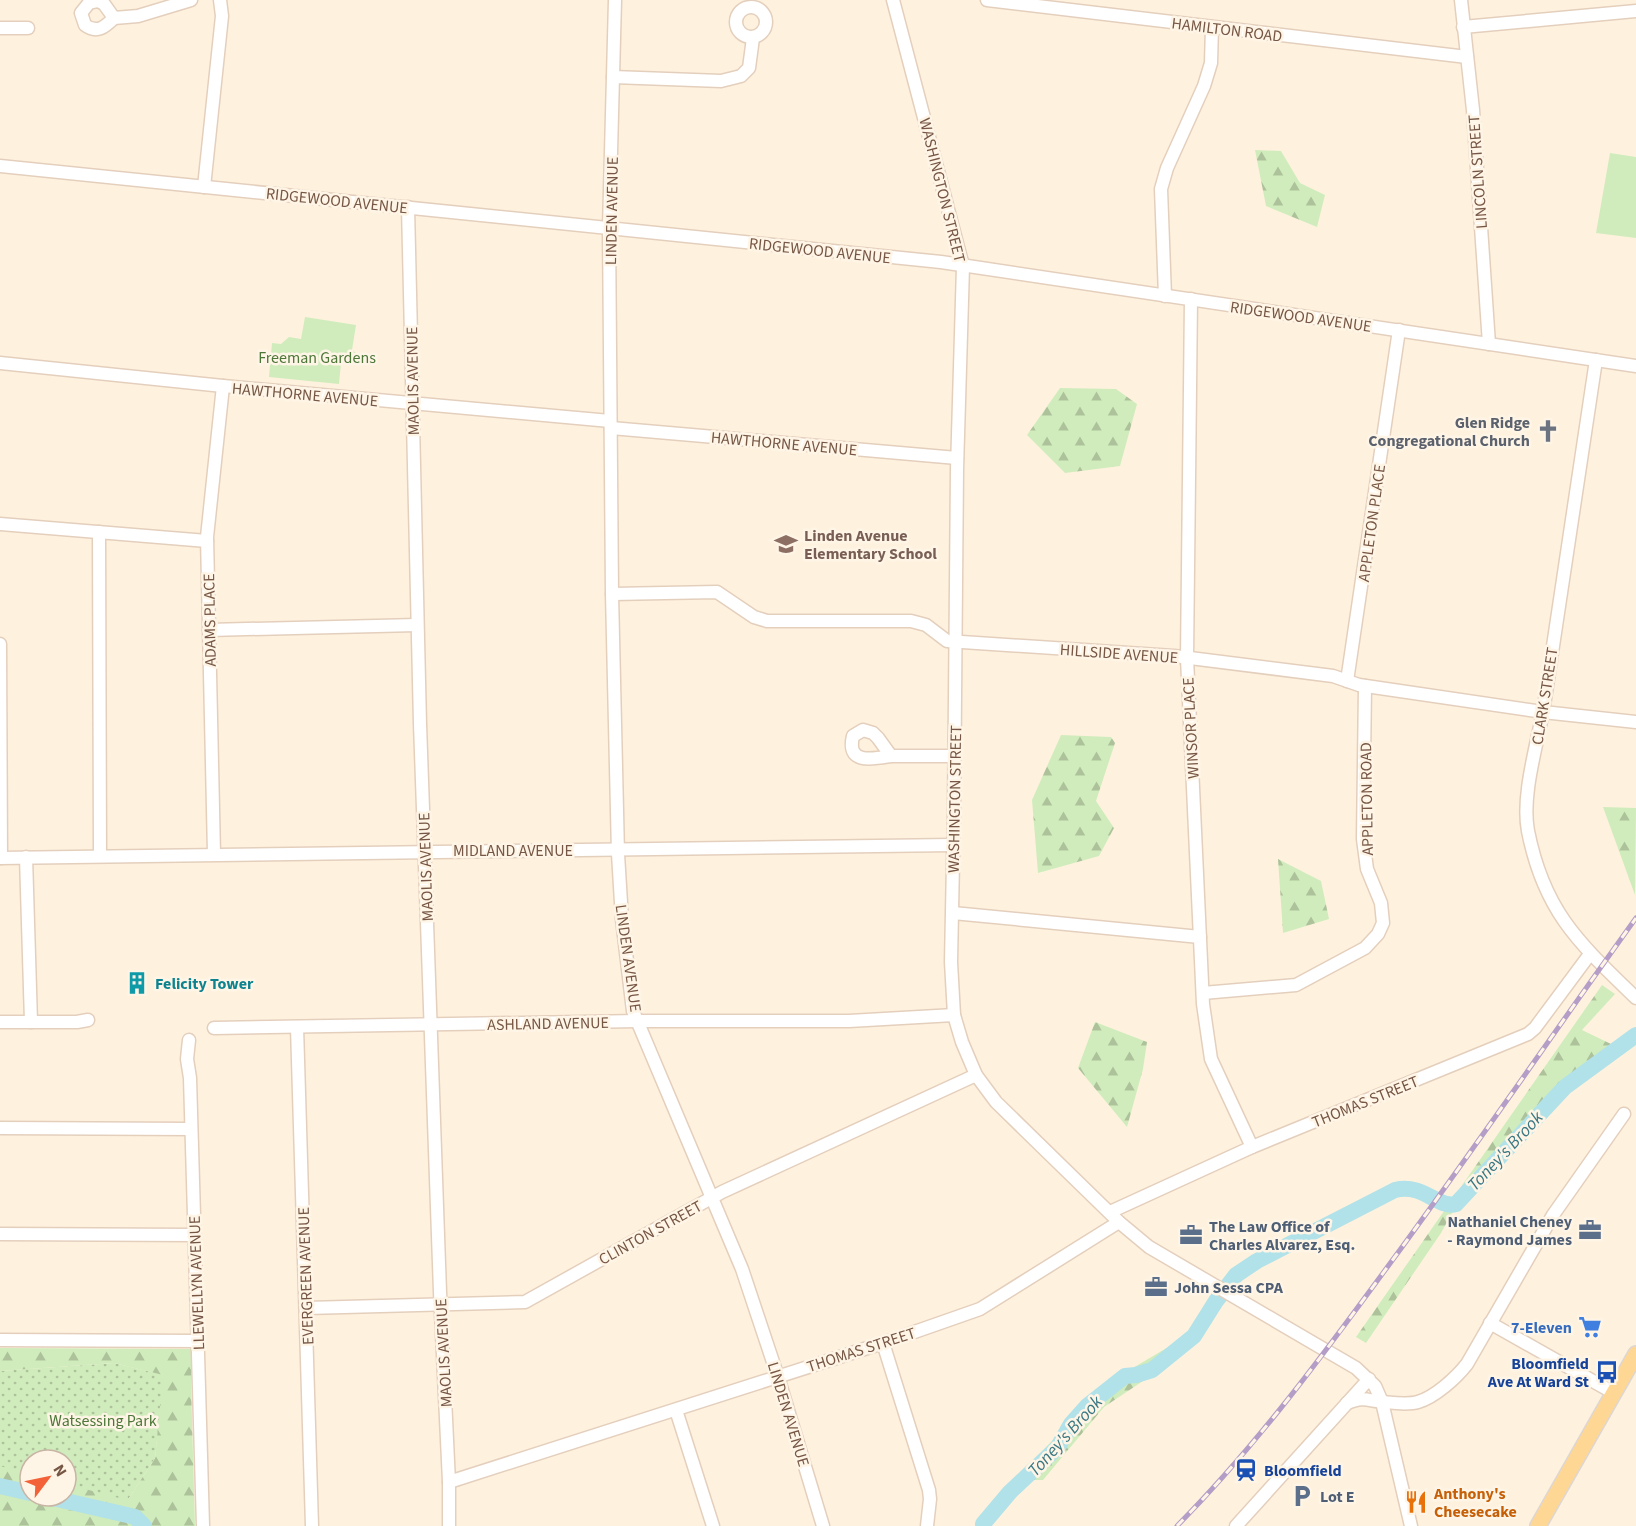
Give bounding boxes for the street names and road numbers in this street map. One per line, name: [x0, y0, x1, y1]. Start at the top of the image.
street label: HAMILTON ROAD: [1170, 12, 1284, 48]
street label: LINCOLN STREET: [1463, 114, 1493, 230]
street label: WASHINGTON STREET: [913, 116, 971, 265]
street label: LINDEN AVENUE: [600, 157, 624, 265]
street label: RIDGEWOOD AVENUE: [265, 183, 409, 219]
street label: RIDGEWOOD AVENUE: [748, 233, 892, 269]
street label: RIDGEWOOD AVENUE: [1229, 296, 1373, 338]
street label: MAOLIS AVENUE: [401, 326, 425, 436]
street label: HAWTHORNE AVENUE: [231, 378, 379, 412]
street label: HAWTHORNE AVENUE: [710, 427, 858, 461]
street label: APPLETON PLACE: [1353, 463, 1391, 583]
street label: ADAMS PLACE: [198, 573, 222, 667]
street label: HILLSIDE AVENUE: [1059, 639, 1179, 669]
street label: CLARK STREET: [1526, 645, 1564, 747]
street label: WINSOR PLACE: [1177, 677, 1205, 779]
street label: WASHINGTON STREET: [943, 724, 967, 873]
street label: APPLETON ROAD: [1355, 742, 1379, 856]
street label: MAOLIS AVENUE: [413, 812, 439, 922]
street label: MIDLAND AVENUE: [453, 840, 573, 862]
street label: LINDEN AVENUE: [610, 903, 646, 1013]
street label: ASHLAND AVENUE: [487, 1012, 609, 1036]
street label: THOMAS STREET: [1309, 1070, 1422, 1133]
street label: CLINTON STREET: [595, 1195, 707, 1270]
street label: EVERGREEN AVENUE: [293, 1207, 319, 1345]
street label: LLEWELLYN AVENUE: [184, 1215, 210, 1351]
street label: MAOLIS AVENUE: [430, 1298, 458, 1408]
street label: THOMAS STREET: [804, 1322, 919, 1378]
street label: LINDEN AVENUE: [762, 1359, 814, 1469]

